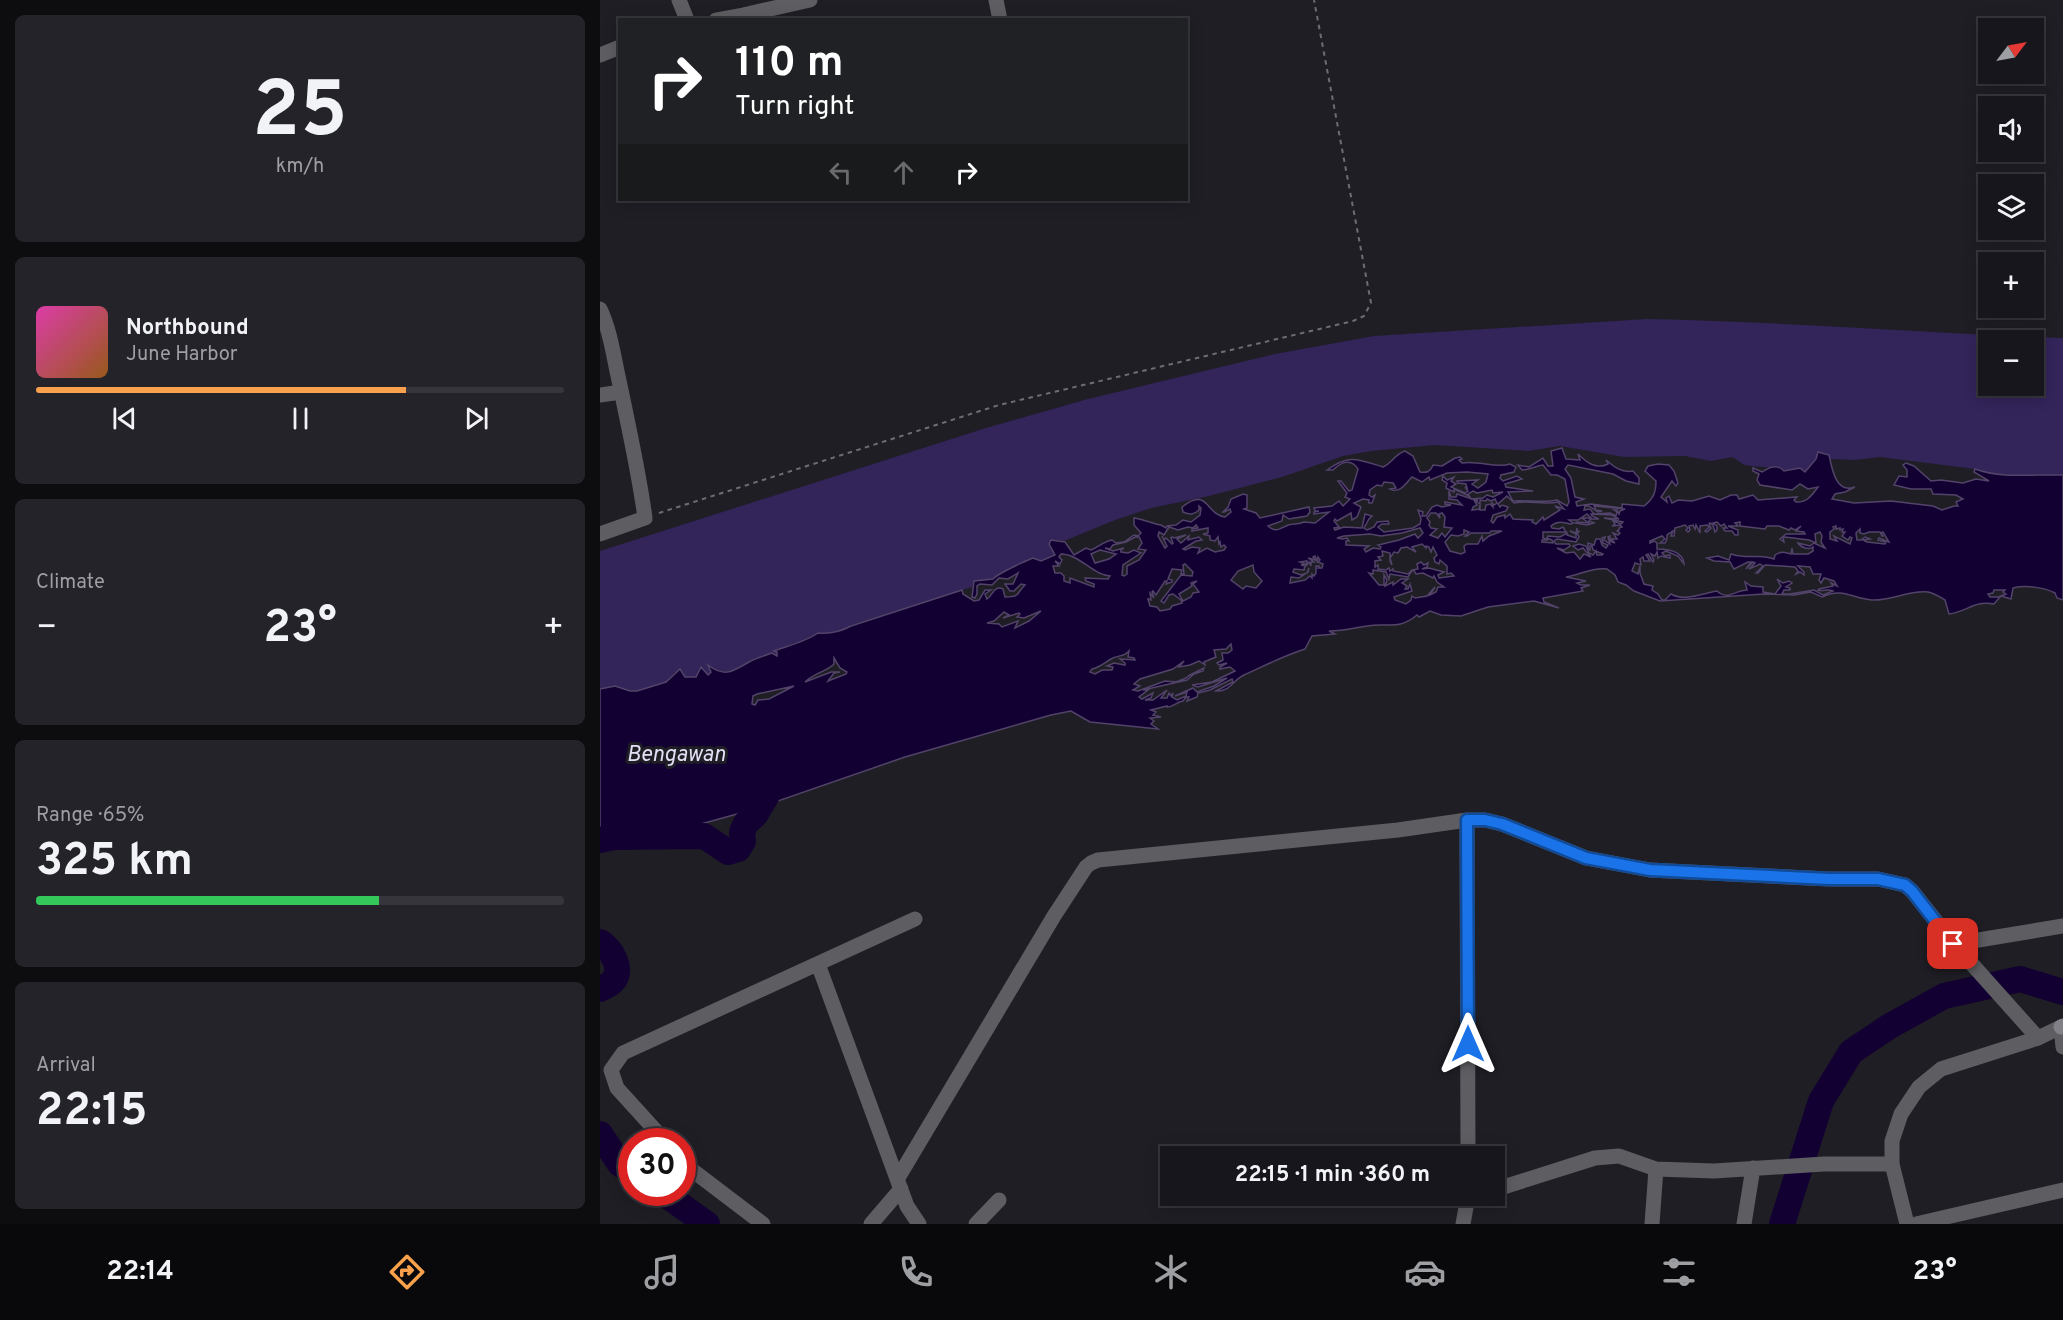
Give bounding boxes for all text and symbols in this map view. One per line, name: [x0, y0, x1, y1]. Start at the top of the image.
north arrow: [1978, 18, 2044, 84]
map controls: [1978, 18, 2044, 396]
text: 110 m: [735, 38, 844, 91]
icon: right: [636, 42, 714, 120]
text: 25: [252, 65, 348, 164]
text: Turn right: [735, 90, 854, 124]
button: sound: [1978, 96, 2044, 162]
text: km/h: [276, 154, 324, 180]
icon: left: [824, 156, 857, 189]
icon: ahead: [887, 156, 920, 189]
icon: right: [950, 156, 983, 189]
button: layers: [1978, 174, 2044, 240]
button: +: [1978, 252, 2044, 318]
text: Northbound: [126, 315, 249, 342]
button: −: [1978, 330, 2044, 396]
text: June Harbor: [126, 342, 238, 368]
icon: previous: [108, 402, 141, 435]
icon: pause: [284, 402, 317, 435]
icon: next: [460, 402, 493, 435]
text: Climate: [36, 570, 105, 596]
text: 23°: [263, 601, 337, 658]
text: −: [36, 608, 57, 650]
text: +: [543, 608, 564, 650]
water label: Bengawan: [627, 742, 725, 769]
text: Range · 65%: [36, 803, 145, 829]
text: 325 km: [36, 834, 193, 891]
pin: [1927, 918, 1978, 969]
icon: arrive: [1936, 927, 1969, 960]
position arrow: [1436, 1012, 1500, 1076]
text: Arrival: [36, 1053, 96, 1079]
text: 22:15: [36, 1084, 147, 1141]
speed limit sign: 30: [618, 1128, 696, 1206]
text: 22:15 · 1 min · 360 m: [1235, 1162, 1430, 1189]
icon: directions: [386, 1251, 428, 1293]
icon: music: [641, 1251, 683, 1293]
icon: phone: [895, 1251, 937, 1293]
icon: climate: [1150, 1251, 1192, 1293]
icon: car: [1404, 1251, 1446, 1293]
icon: filters: [1658, 1251, 1700, 1293]
text: 22:14: [106, 1255, 174, 1289]
text: 23°: [1913, 1255, 1957, 1289]

